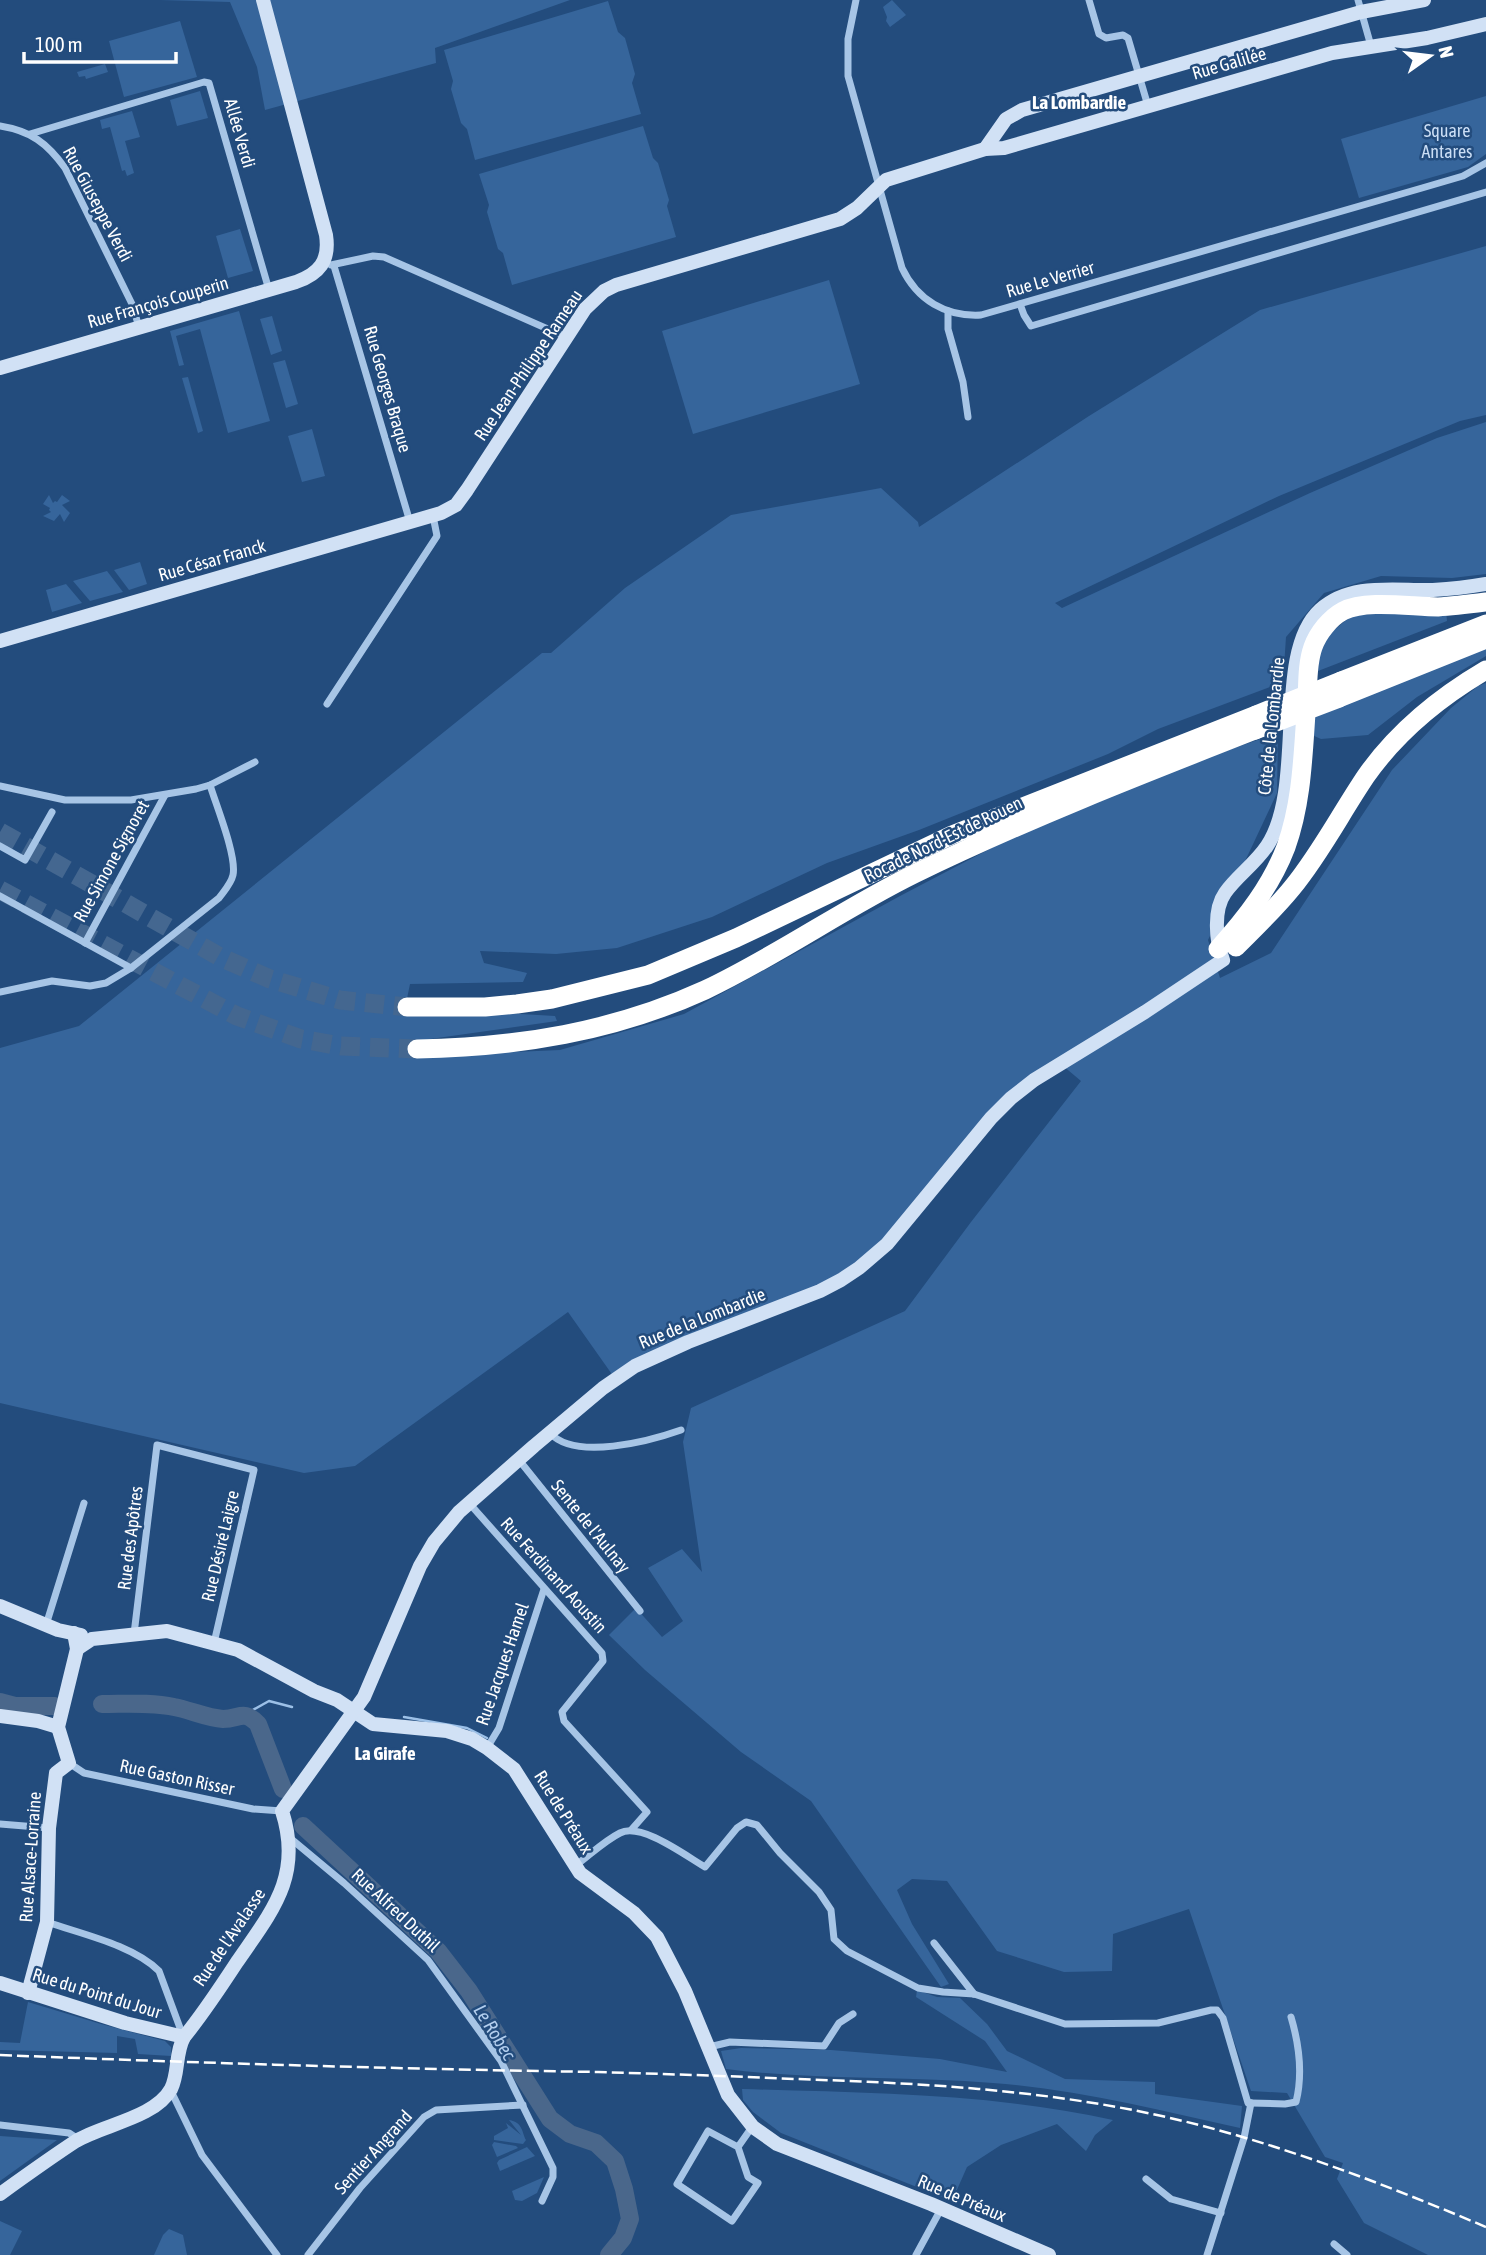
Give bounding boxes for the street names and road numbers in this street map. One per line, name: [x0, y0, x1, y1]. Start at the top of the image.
street label: Rue Galilée: [1190, 42, 1268, 84]
street label: Allée Verdi: [220, 96, 260, 170]
street label: Rue Giuseppe Verdi: [59, 143, 137, 265]
street label: Rue Le Verrier: [1004, 256, 1097, 302]
street label: Rue François Couperin: [85, 272, 231, 332]
street label: Rue Jean-Philippe Rameau: [470, 285, 586, 445]
street label: Rue Georges Braque: [360, 323, 416, 455]
street label: Rue César Franck: [156, 535, 268, 585]
street label: Côte de la Lombardie: [1253, 656, 1289, 796]
street label: Rocade Nord-Est de Rouen: [861, 792, 1025, 886]
street label: Rue Simone Signoret: [69, 796, 153, 926]
street label: Rue de la Lombardie: [636, 1283, 768, 1353]
street label: Sente de l'Aulnay: [547, 1475, 635, 1577]
street label: Rue des Apôtres: [113, 1485, 147, 1591]
street label: Rue Désiré Laigre: [197, 1488, 243, 1604]
street label: Rue Ferdinand Aoustin: [496, 1513, 612, 1637]
street label: Rue Jacques Hamel: [471, 1600, 533, 1728]
street label: Rue Gaston Risser: [118, 1755, 237, 1800]
street label: Rue de Préaux: [530, 1767, 598, 1857]
street label: Rue Alsace-Lorraine: [15, 1791, 45, 1923]
street label: Rue Alfred Duthil: [348, 1864, 445, 1956]
street label: Rue de l'Avalasse: [189, 1884, 269, 1990]
street label: Rue du Point du Jour: [30, 1963, 165, 2023]
street label: Sentier Angrand: [330, 2106, 416, 2198]
street label: Rue de Préaux: [915, 2170, 1009, 2226]

